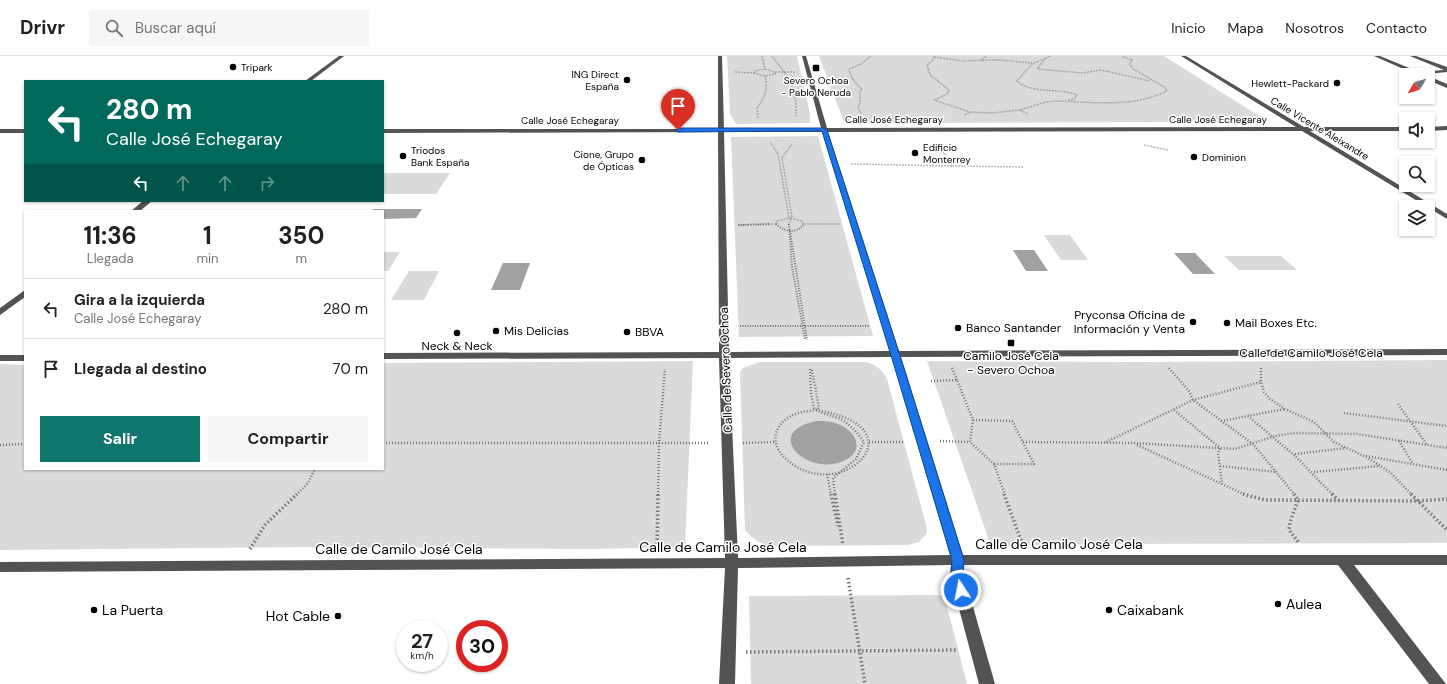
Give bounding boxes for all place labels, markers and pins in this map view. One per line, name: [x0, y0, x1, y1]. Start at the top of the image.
place label: Tripark: [241, 61, 273, 74]
marker: Tripark: [228, 62, 238, 72]
marker: Severo Ochoa - Pablo Neruda: [811, 63, 821, 73]
place label: ING Direct España: [572, 68, 619, 93]
place label: Severo Ochoa - Pablo Neruda: [781, 74, 851, 99]
marker: ING Direct España: [622, 75, 632, 85]
place label: Hewlett-Packard: [1251, 77, 1329, 90]
marker: Hewlett-Packard: [1332, 78, 1342, 88]
pin: [661, 89, 695, 130]
place label: Edificio Monterrey: [923, 141, 971, 166]
place label: Triodos Bank España: [411, 144, 469, 169]
place label: Cione, Grupo de Ópticas: [573, 148, 634, 173]
marker: Edificio Monterrey: [910, 148, 920, 158]
marker: Triodos Bank España: [398, 151, 408, 161]
place label: Dominion: [1202, 151, 1246, 164]
marker: Dominion: [1189, 152, 1199, 162]
marker: Cione, Grupo de Ópticas: [637, 155, 647, 165]
place label: Pryconsa Oficina de Información y Venta: [1074, 307, 1185, 337]
place label: Mail Boxes Etc.: [1235, 315, 1317, 331]
marker: Pryconsa Oficina de Información y Venta: [1188, 317, 1198, 327]
marker: Mail Boxes Etc.: [1222, 318, 1232, 328]
place label: Banco Santander: [966, 320, 1062, 336]
place label: Mis Delicias: [504, 323, 569, 339]
marker: Banco Santander: [953, 323, 963, 333]
place label: BBVA: [635, 324, 664, 340]
marker: Mis Delicias: [491, 326, 501, 336]
marker: BBVA: [622, 327, 632, 337]
marker: Neck & Neck: [452, 328, 462, 338]
place label: Neck & Neck: [421, 338, 493, 354]
marker: Camilo José Cela - Severo Ochoa: [1006, 338, 1016, 348]
place label: Camilo José Cela - Severo Ochoa: [963, 348, 1059, 378]
place label: Aulea: [1286, 595, 1322, 613]
marker: Aulea: [1273, 599, 1283, 609]
place label: La Puerta: [102, 601, 163, 619]
place label: Caixabank: [1117, 601, 1184, 619]
marker: La Puerta: [89, 605, 99, 615]
marker: Caixabank: [1104, 605, 1114, 615]
place label: Hot Cable: [266, 607, 330, 625]
marker: Hot Cable: [333, 611, 343, 621]

